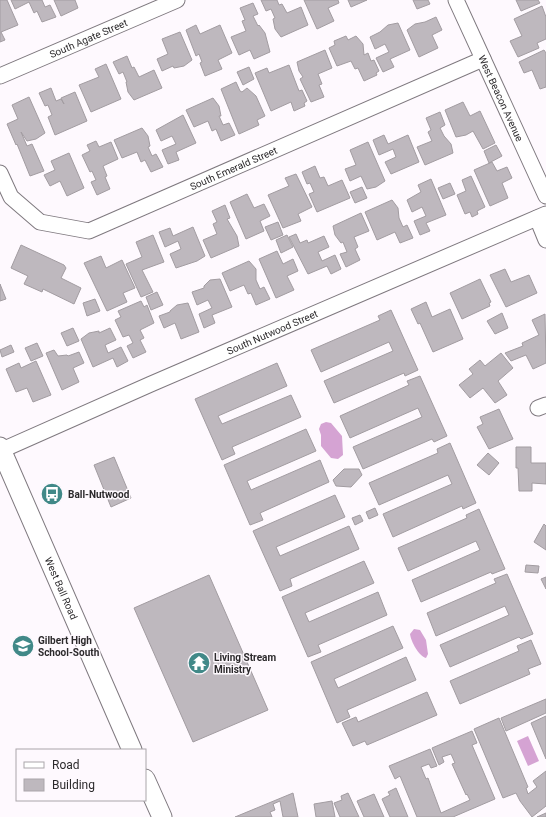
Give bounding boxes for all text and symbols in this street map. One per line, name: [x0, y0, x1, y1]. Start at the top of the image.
street label: South Agate Street: [48, 17, 129, 60]
street label: West Beacon Avenue: [476, 53, 525, 143]
street label: South Emerald Street: [188, 145, 279, 192]
street label: South Nutwood Street: [225, 308, 319, 357]
bus stop icon: Ball-Nutwood: [39, 481, 65, 507]
place label: Ball-Nutwood: [68, 489, 130, 500]
street label: West Ball Road: [43, 555, 79, 621]
school or university icon: Gilbert High School-South: [10, 633, 36, 659]
place label: Gilbert High School-South: [38, 635, 100, 658]
temple icon: Living Stream Ministry: [186, 650, 212, 676]
place label: Living Stream Ministry: [214, 652, 276, 675]
legend: [16, 749, 146, 801]
text: Road: [52, 758, 80, 772]
text: Building: [52, 778, 95, 792]

